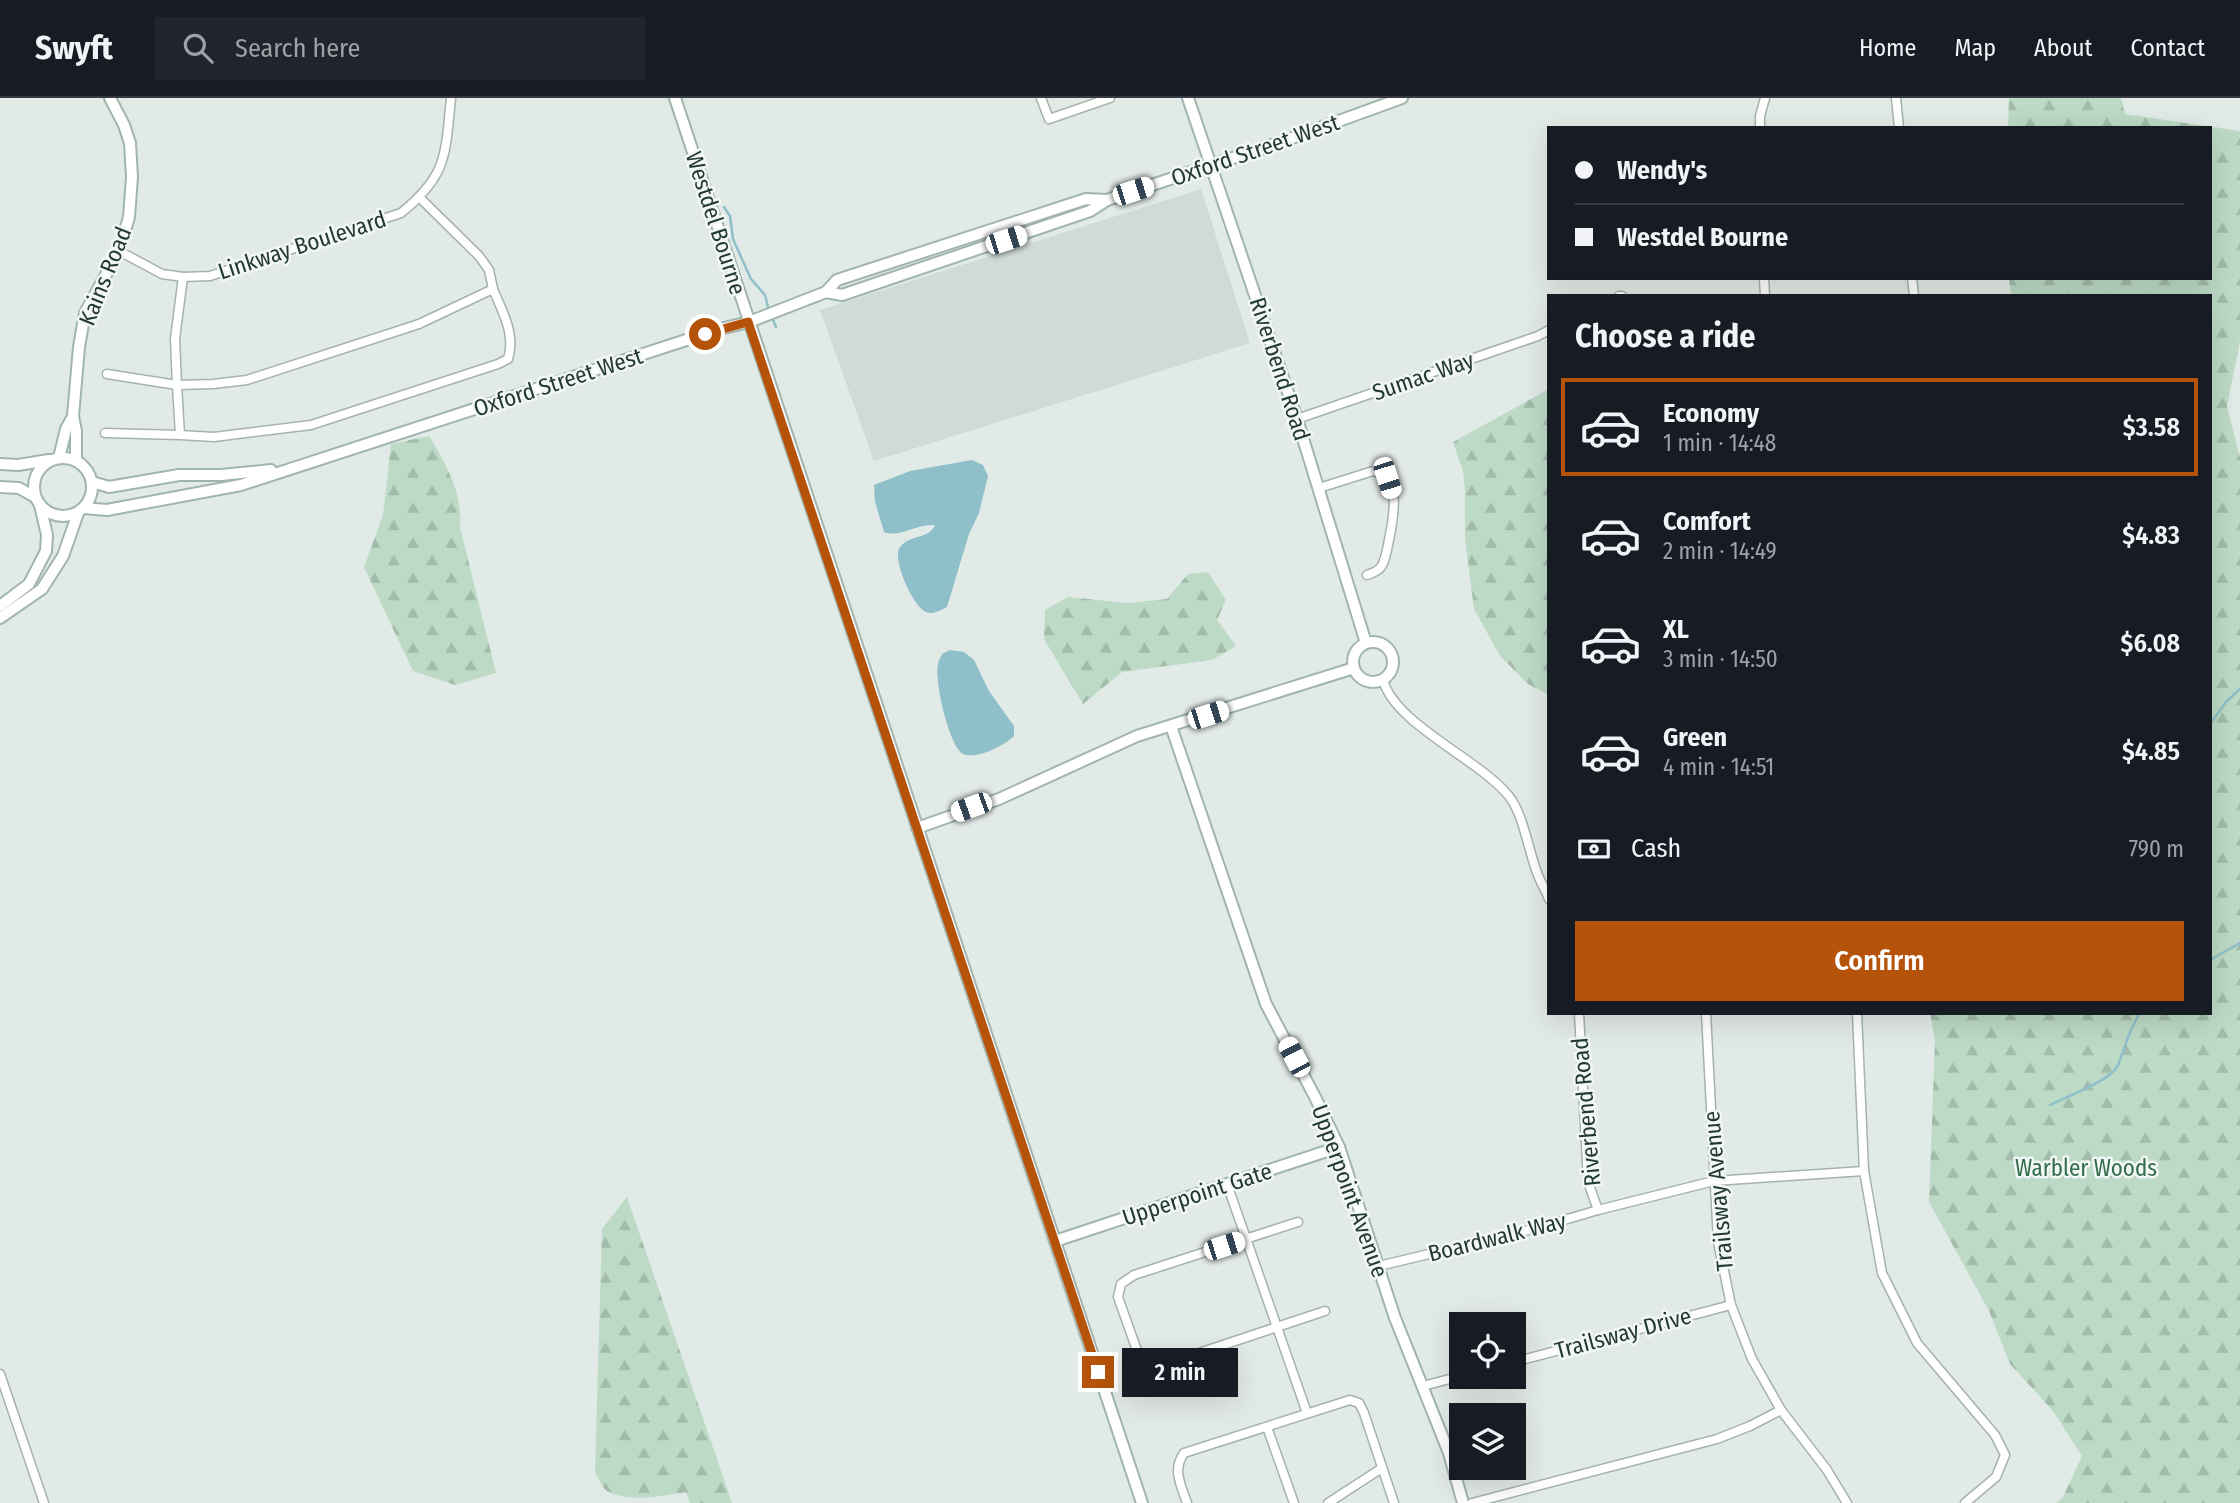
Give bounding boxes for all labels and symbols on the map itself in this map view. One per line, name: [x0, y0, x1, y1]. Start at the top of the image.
street label: Oxford Street West: [1167, 108, 1343, 192]
street label: Westdel Bourne: [680, 148, 752, 298]
car: [1110, 175, 1157, 207]
street label: Linkway Boulevard: [214, 205, 390, 285]
street label: Kains Road: [73, 222, 137, 330]
car: [983, 224, 1030, 256]
street label: Riverbend Road: [1244, 294, 1316, 444]
route start: [689, 318, 721, 350]
street label: Oxford Street West: [470, 341, 646, 423]
street label: Sumac Way: [1369, 345, 1478, 406]
car: [1371, 455, 1404, 501]
car: [1185, 699, 1232, 731]
car: [948, 790, 995, 824]
car: [1275, 1034, 1314, 1080]
street label: Riverbend Road: [1566, 1037, 1606, 1187]
street label: Upperpoint Avenue: [1306, 1101, 1394, 1281]
street label: Trailsway Avenue: [1697, 1110, 1739, 1272]
park label: Warbler Woods: [2015, 1154, 2157, 1182]
street label: Upperpoint Gate: [1119, 1157, 1275, 1231]
street label: Boardwalk Way: [1425, 1206, 1570, 1268]
car: [1201, 1230, 1248, 1262]
street label: Trailsway Drive: [1552, 1301, 1694, 1365]
callout: 2 min: [1122, 1348, 1238, 1396]
route end: [1082, 1356, 1114, 1388]

